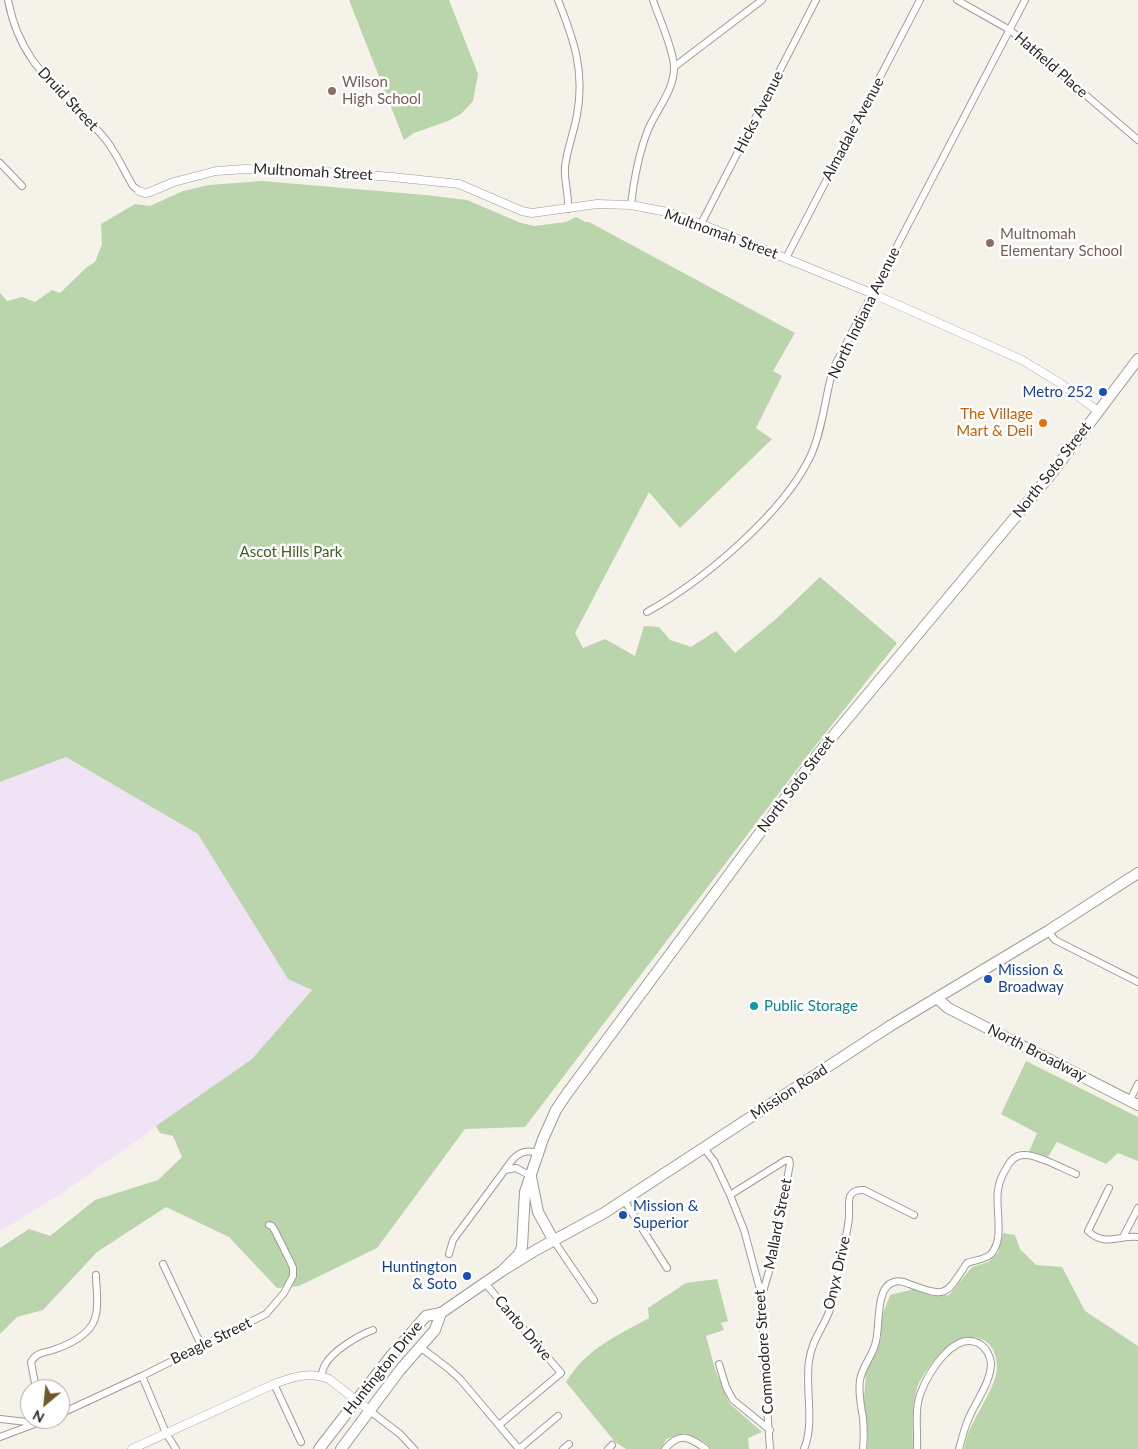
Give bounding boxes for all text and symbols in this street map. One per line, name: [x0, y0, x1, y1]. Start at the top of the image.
street label: Hatfield Place: [1011, 28, 1091, 102]
street label: Druid Street: [34, 63, 102, 135]
street label: Hicks Avenue: [731, 68, 787, 156]
place label: Wilson High School: [342, 73, 421, 108]
street label: Almadale Avenue: [818, 74, 888, 184]
marker: Wilson High School: [326, 85, 338, 97]
street label: Multnomah Street: [253, 160, 373, 184]
street label: Multnomah Street: [662, 205, 780, 263]
place label: Multnomah Elementary School: [1000, 225, 1123, 260]
marker: Multnomah Elementary School: [984, 237, 996, 249]
street label: North Indiana Avenue: [824, 244, 904, 382]
place label: Metro 252: [1022, 383, 1093, 401]
marker: Metro 252: [1097, 386, 1109, 398]
place label: The Village Mart & Deli: [956, 405, 1033, 440]
marker: The Village Mart & Deli: [1037, 417, 1049, 429]
street label: North Soto Street: [1009, 419, 1095, 521]
park label: Ascot Hills Park: [240, 543, 342, 561]
street label: North Soto Street: [754, 732, 838, 836]
place label: Mission & Broadway: [998, 961, 1064, 996]
marker: Mission & Broadway: [982, 973, 994, 985]
place label: Public Storage: [764, 997, 858, 1015]
marker: Public Storage: [748, 1000, 760, 1012]
street label: North Broadway: [985, 1020, 1089, 1086]
street label: Mission Road: [747, 1060, 831, 1124]
street label: Mallard Street: [760, 1177, 796, 1271]
place label: Mission & Superior: [633, 1197, 698, 1232]
marker: Mission & Superior: [617, 1209, 629, 1221]
street label: Onyx Drive: [820, 1235, 854, 1311]
place label: Huntington & Soto: [381, 1258, 457, 1293]
marker: Huntington & Soto: [461, 1270, 473, 1282]
street label: Commodore Street: [751, 1289, 777, 1415]
street label: Canto Drive: [491, 1292, 555, 1364]
street label: Beagle Street: [168, 1314, 254, 1368]
street label: Huntington Drive: [340, 1318, 426, 1418]
north arrow: [20, 1379, 70, 1429]
text: N: [29, 1407, 47, 1427]

